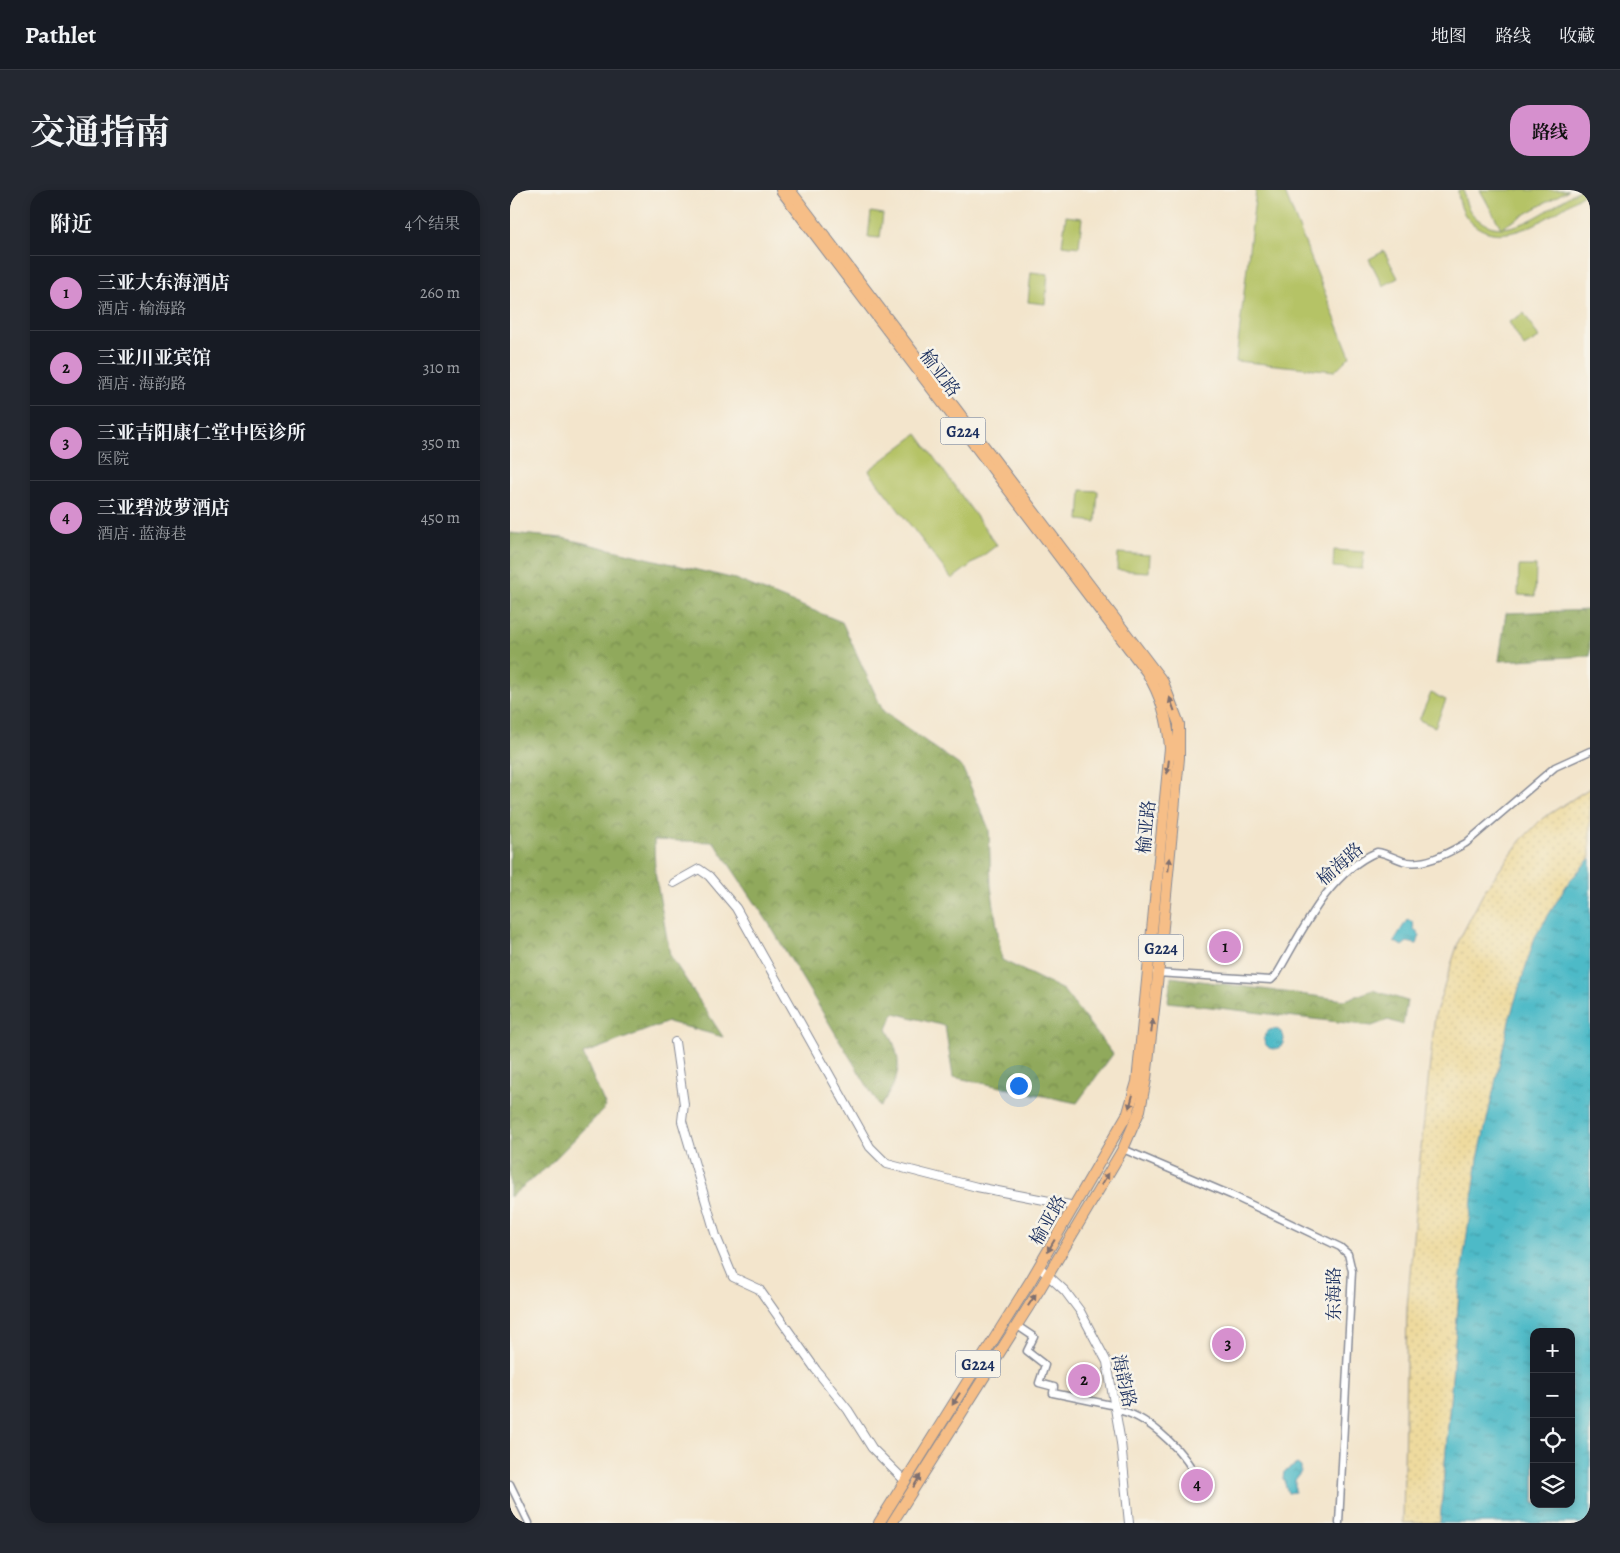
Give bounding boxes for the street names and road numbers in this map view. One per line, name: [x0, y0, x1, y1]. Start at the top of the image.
street label: 榆亚路: [914, 344, 966, 402]
road number: G224: [940, 418, 986, 445]
street label: 榆亚路: [1131, 799, 1161, 855]
street label: 榆海路: [1312, 837, 1368, 891]
road number: G224: [1138, 934, 1184, 961]
street label: 榆亚路: [1024, 1191, 1072, 1249]
street label: 东海路: [1322, 1267, 1346, 1321]
road number: G224: [956, 1350, 1000, 1378]
street label: 海韵路: [1106, 1352, 1142, 1410]

